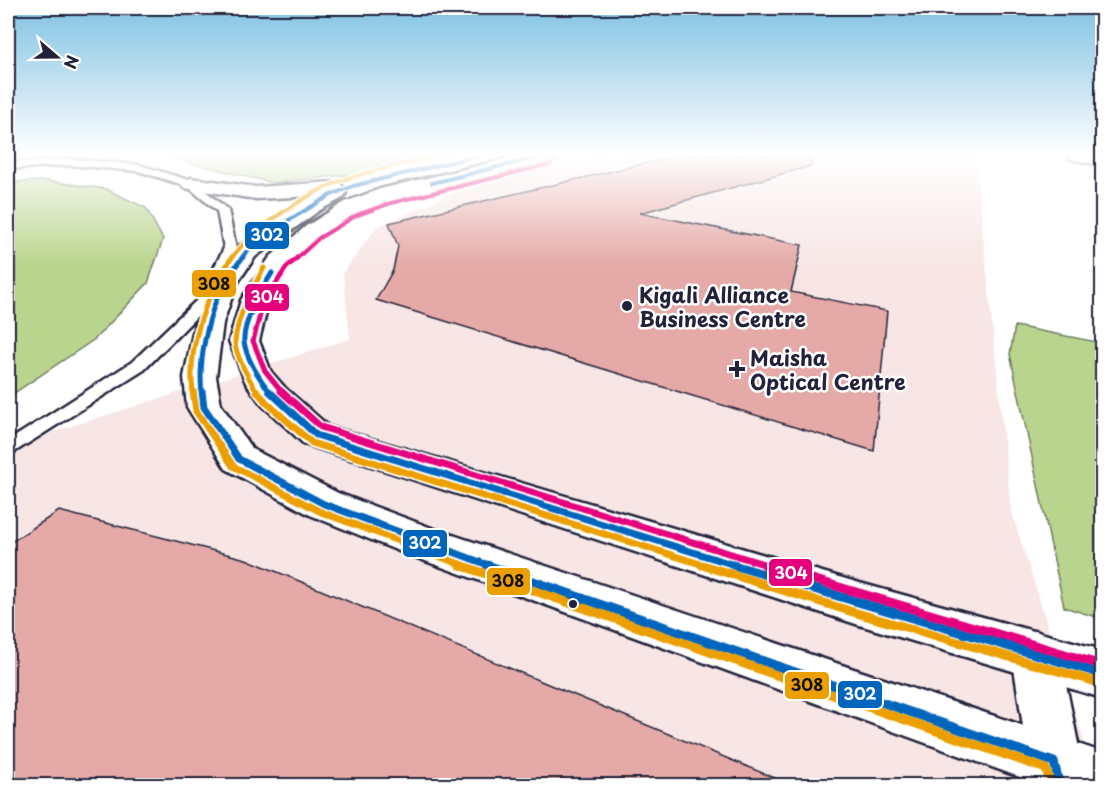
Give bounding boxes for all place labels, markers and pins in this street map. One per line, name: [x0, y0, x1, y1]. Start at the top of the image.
place label: Kigali Alliance Business Centre: [639, 278, 806, 334]
marker: Kigali Alliance Business Centre: [620, 299, 634, 313]
place label: Maisha Optical Centre: [750, 341, 906, 397]
marker: Maisha Optical Centre: [728, 360, 746, 378]
unlabelled marker: [567, 598, 579, 610]

